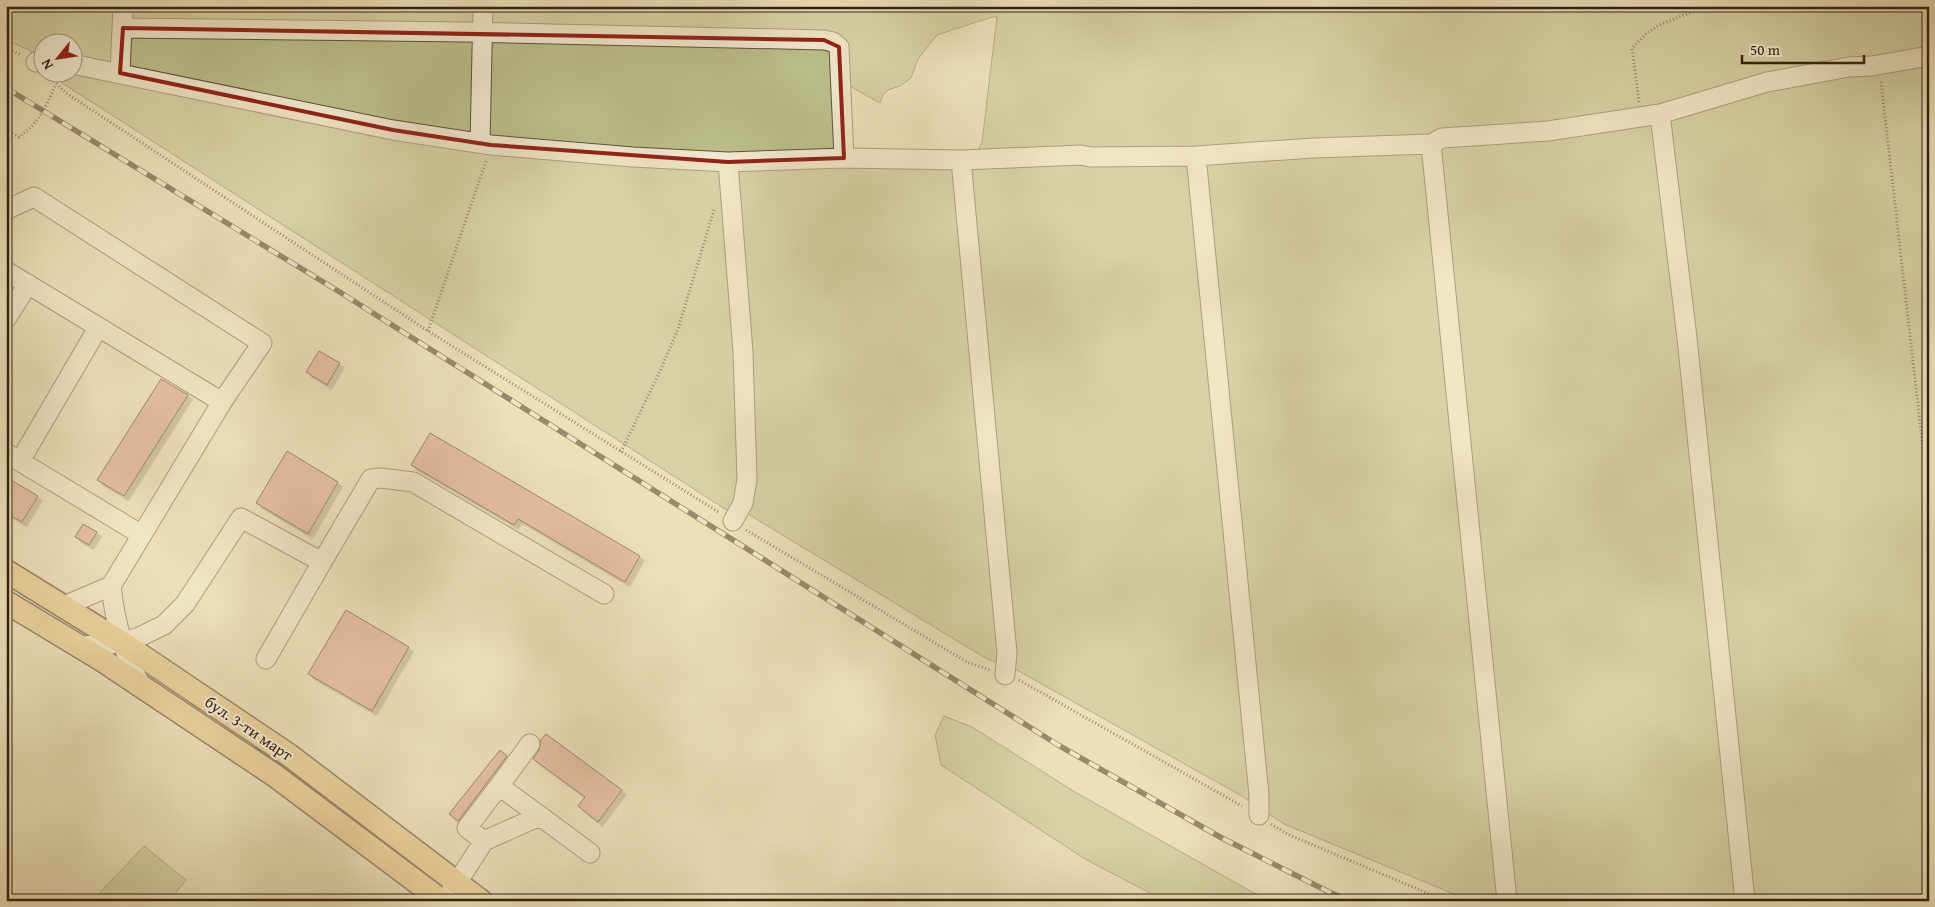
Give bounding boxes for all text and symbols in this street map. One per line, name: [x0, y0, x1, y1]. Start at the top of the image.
north arrow: [32, 32, 82, 82]
scale bar: [1742, 32, 1865, 64]
text: 50 m: [1750, 39, 1781, 60]
text: N: [35, 55, 58, 74]
street label: бул. 3-ти март: [200, 690, 298, 767]

